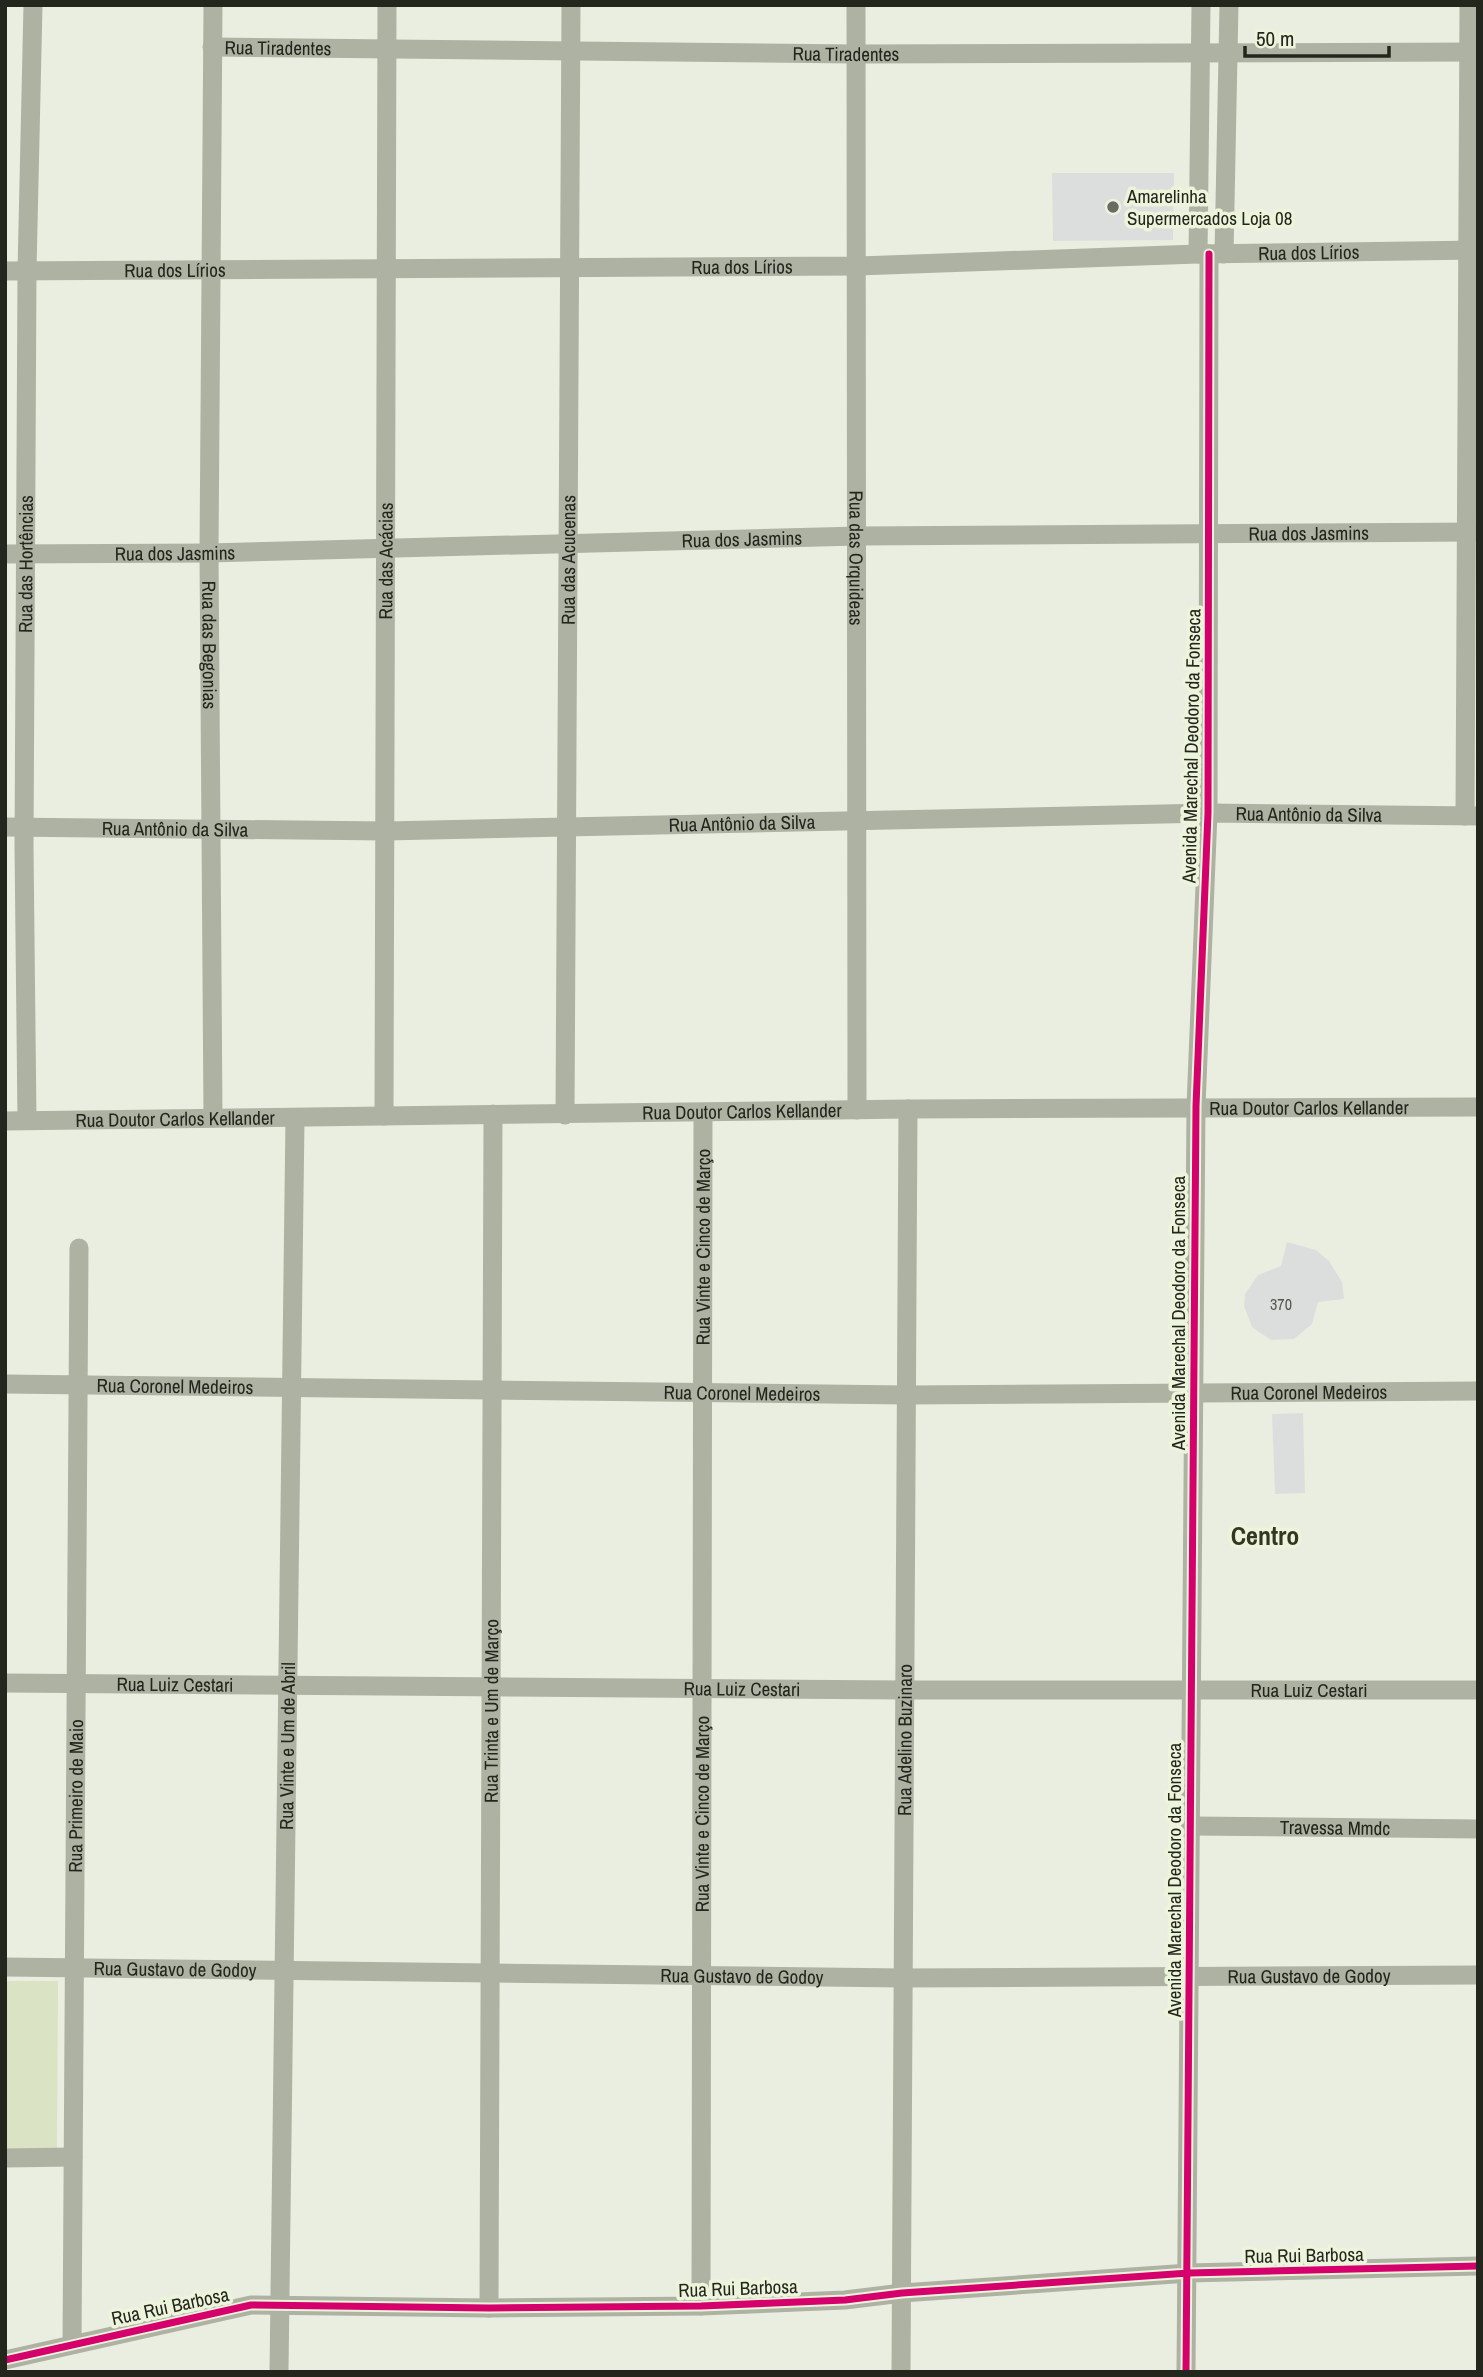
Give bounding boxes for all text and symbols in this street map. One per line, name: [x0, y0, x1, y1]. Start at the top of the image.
scale bar: [1245, 14, 1388, 58]
text: 50 m: [1256, 24, 1294, 53]
street label: Rua Tiradentes: [224, 34, 332, 61]
street label: Rua Tiradentes: [792, 40, 900, 67]
place label: Amarelinha Supermercados Loja 08: [1126, 183, 1292, 231]
marker: Amarelinha Supermercados Loja 08: [1105, 199, 1121, 215]
street label: Rua dos Lírios: [1258, 239, 1360, 266]
street label: Rua dos Lírios: [691, 253, 793, 280]
street label: Rua dos Lírios: [124, 257, 226, 283]
street label: Rua das Orquideas: [843, 490, 870, 626]
street label: Rua das Hortências: [12, 495, 39, 633]
street label: Rua das Acucenas: [555, 495, 581, 625]
street label: Rua das Acácias: [372, 502, 399, 620]
street label: Rua dos Jasmins: [1248, 520, 1369, 546]
street label: Rua dos Jasmins: [681, 524, 803, 554]
street label: Rua dos Jasmins: [115, 539, 236, 566]
street label: Rua das Begonias: [196, 581, 223, 709]
street label: Avenida Marechal Deodoro da Fonseca: [1176, 608, 1206, 884]
street label: Rua Antônio da Silva: [1235, 800, 1383, 828]
street label: Rua Antônio da Silva: [668, 809, 816, 838]
street label: Rua Antônio da Silva: [102, 815, 249, 843]
street label: Rua Doutor Carlos Kellander: [1209, 1094, 1409, 1121]
street label: Rua Doutor Carlos Kellander: [642, 1097, 843, 1126]
street label: Rua Doutor Carlos Kellander: [75, 1104, 276, 1133]
street label: Rua Vinte e Cinco de Março: [690, 1149, 716, 1345]
street label: Avenida Marechal Deodoro da Fonseca: [1165, 1175, 1191, 1451]
house number: 370: [1270, 1293, 1292, 1315]
street label: Rua Coronel Medeiros: [96, 1372, 254, 1400]
street label: Rua Coronel Medeiros: [663, 1379, 821, 1407]
street label: Rua Coronel Medeiros: [1230, 1379, 1388, 1406]
district label: Centro: [1231, 1518, 1299, 1553]
street label: Rua Trinta e Um de Março: [478, 1619, 504, 1803]
street label: Rua Vinte e Um de Abril: [273, 1662, 301, 1830]
street label: Rua Adelino Buzinaro: [891, 1664, 918, 1816]
street label: Rua Luiz Cestari: [116, 1671, 234, 1698]
street label: Rua Luiz Cestari: [683, 1675, 801, 1702]
street label: Rua Luiz Cestari: [1250, 1677, 1367, 1703]
street label: Rua Vinte e Cinco de Março: [689, 1716, 715, 1912]
street label: Rua Primeiro de Maio: [62, 1719, 89, 1873]
street label: Avenida Marechal Deodoro da Fonseca: [1161, 1742, 1187, 2018]
street label: Travessa Mmdc: [1280, 1814, 1390, 1841]
street label: Rua Gustavo de Godoy: [93, 1955, 257, 1983]
street label: Rua Gustavo de Godoy: [660, 1962, 824, 1990]
street label: Rua Gustavo de Godoy: [1227, 1962, 1391, 1989]
street label: Rua Rui Barbosa: [1244, 2241, 1364, 2269]
street label: Rua Rui Barbosa: [678, 2273, 799, 2303]
street label: Rua Rui Barbosa: [109, 2281, 231, 2331]

